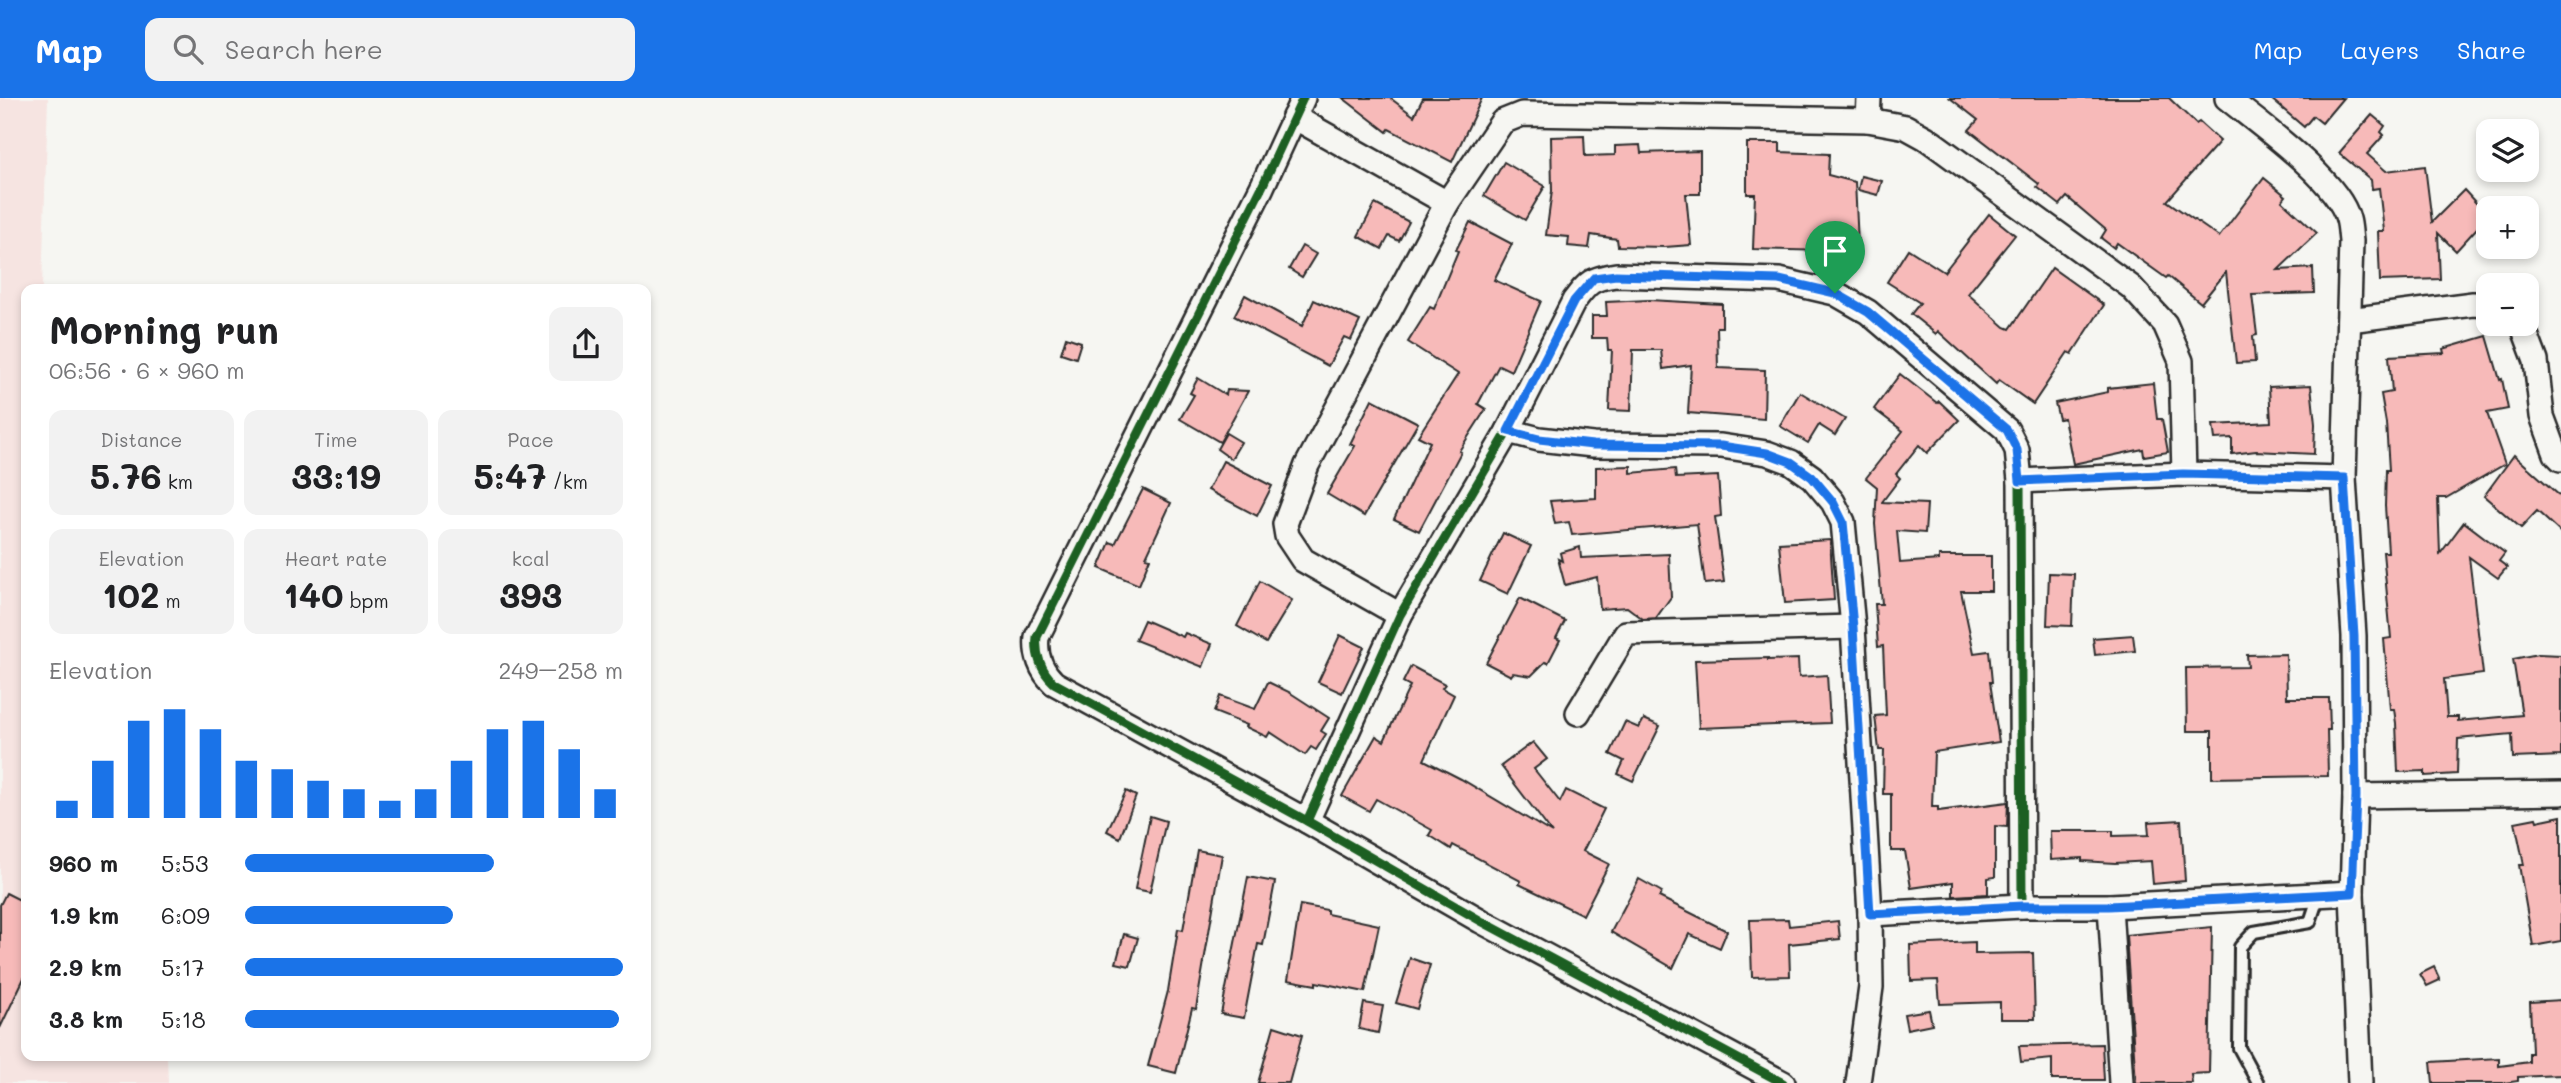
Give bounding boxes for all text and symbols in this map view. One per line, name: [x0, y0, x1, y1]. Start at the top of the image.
search box: [145, 18, 635, 81]
text: Map: [35, 28, 103, 71]
icon: search: [169, 30, 207, 68]
text: Search here: [225, 32, 383, 66]
text: Map: [2254, 34, 2302, 65]
text: Layers: [2340, 34, 2419, 65]
text: Share: [2457, 34, 2526, 65]
map controls: [2476, 119, 2539, 336]
button: layers: [2476, 119, 2539, 182]
button: +: [2476, 196, 2539, 259]
pin: [1805, 221, 1865, 293]
icon: arrive: [1816, 232, 1854, 270]
button: −: [2476, 273, 2539, 336]
text: Morning run: [49, 304, 279, 354]
button: share: [549, 307, 623, 381]
text: 06:56 · 6 × 960 m: [49, 355, 245, 385]
text: Distance: [100, 427, 182, 452]
text: Time: [314, 427, 358, 452]
text: Pace: [507, 427, 554, 452]
text: 5.76: [90, 452, 162, 498]
text: 33:19: [291, 452, 381, 498]
text: 5:47: [473, 452, 547, 498]
text: km: [162, 469, 193, 494]
text: /km: [547, 469, 588, 494]
text: Elevation: [99, 546, 184, 571]
text: Heart rate: [285, 546, 387, 571]
text: kcal: [512, 546, 550, 571]
text: 102: [102, 571, 160, 617]
text: 140: [283, 571, 344, 617]
text: 393: [499, 571, 562, 617]
text: m: [160, 588, 181, 613]
text: bpm: [344, 588, 389, 613]
text: Elevation: [49, 655, 152, 685]
text: 249–258 m: [498, 655, 623, 685]
text: 960 m: [49, 848, 118, 878]
text: 5:53: [161, 848, 208, 878]
text: 1.9 km: [49, 900, 119, 930]
text: 6:09: [161, 900, 210, 930]
text: 2.9 km: [49, 952, 122, 982]
text: 5:17: [161, 952, 205, 982]
text: 3.8 km: [49, 1004, 123, 1034]
text: 5:18: [161, 1004, 206, 1034]

